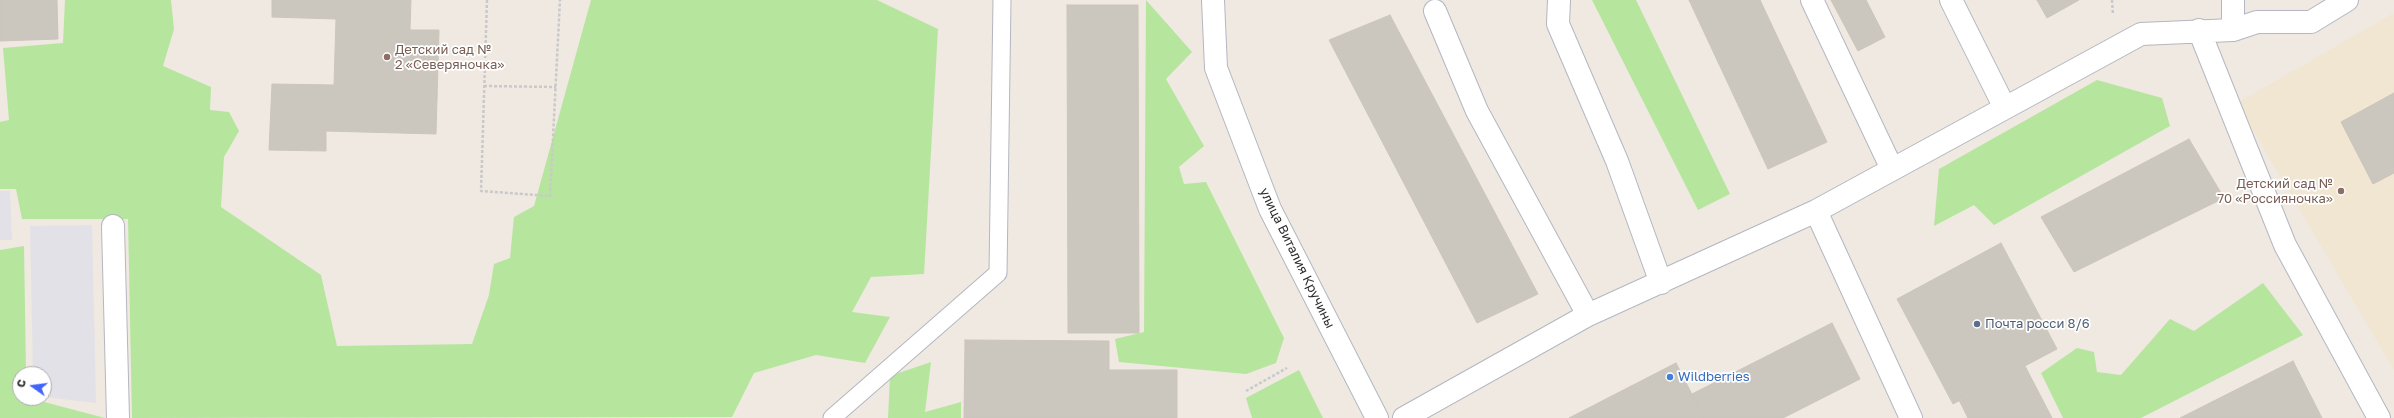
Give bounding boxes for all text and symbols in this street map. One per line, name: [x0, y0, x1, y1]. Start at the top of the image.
place label: Детский сад № 2 «Северяночка»: [395, 42, 504, 73]
marker: Детский сад № 2 «Северяночка»: [382, 52, 392, 62]
place label: Детский сад № 70 «Россияночка»: [2217, 176, 2333, 207]
street label: улица Виталия Кручины: [1256, 185, 1338, 331]
marker: Детский сад № 70 «Россияночка»: [2336, 186, 2346, 196]
place label: Почта росси 8/6: [1985, 316, 2090, 332]
marker: Почта росси 8/6: [1972, 319, 1982, 329]
north arrow: [12, 366, 52, 406]
place label: Wildberries: [1678, 369, 1750, 385]
marker: Wildberries: [1665, 372, 1675, 382]
text: С: [14, 378, 28, 389]

